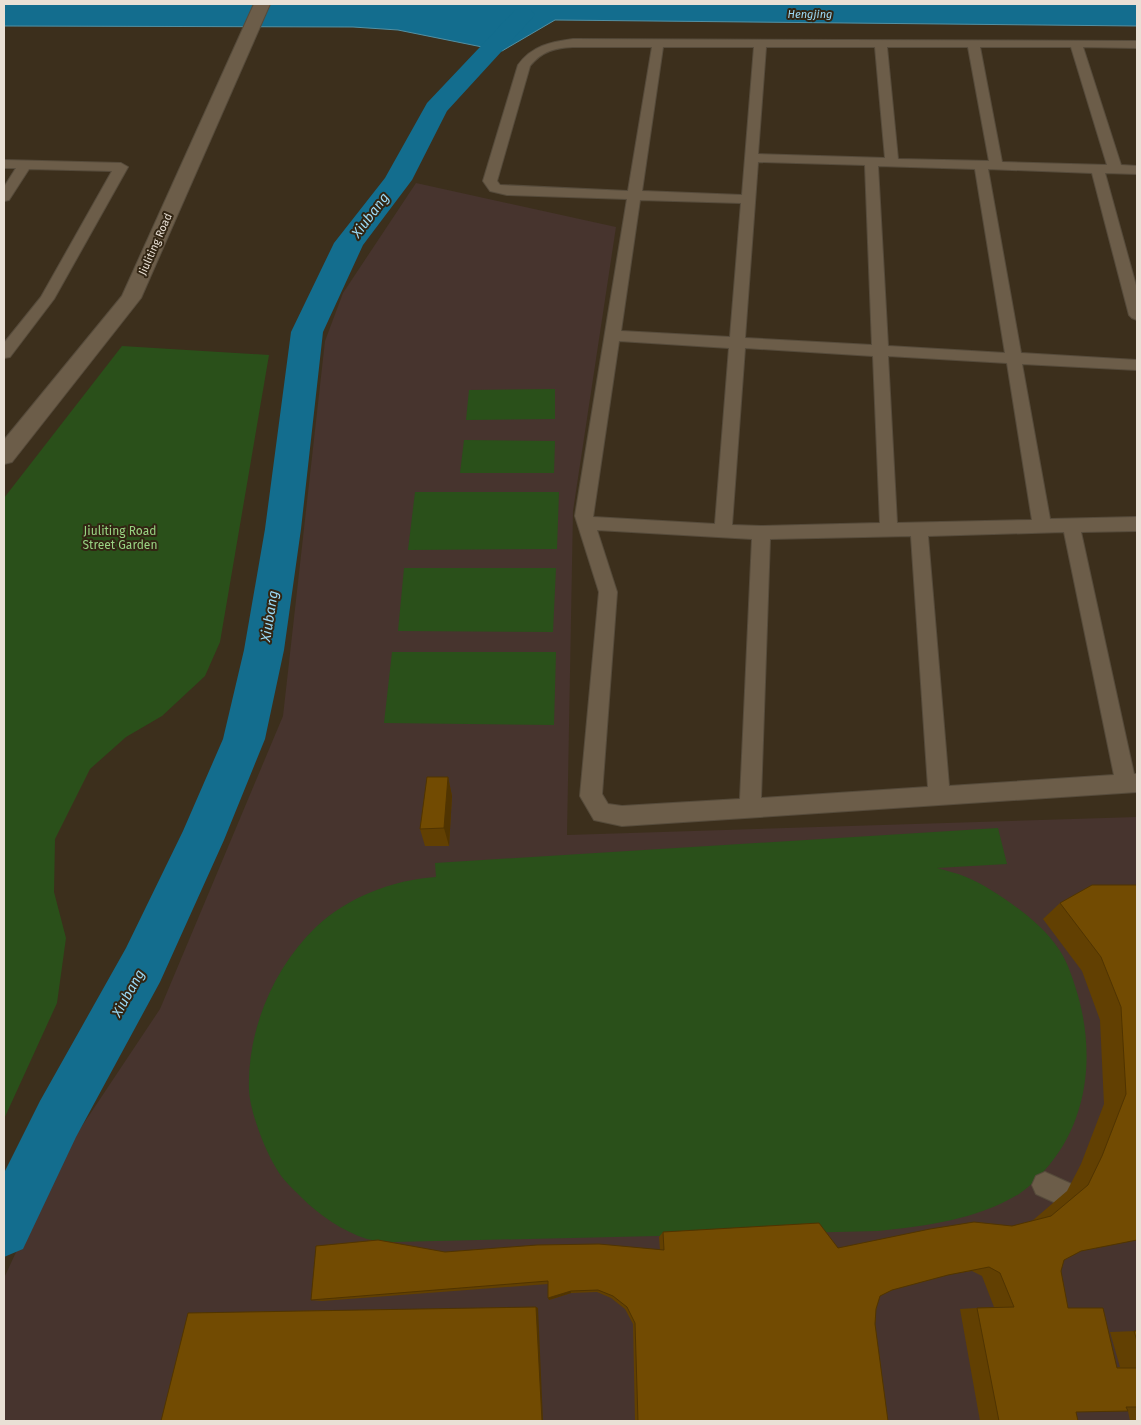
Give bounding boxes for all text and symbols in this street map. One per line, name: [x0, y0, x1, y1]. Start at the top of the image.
water label: Hengjing: [788, 8, 832, 21]
water label: Xiubang: [347, 190, 393, 242]
street label: Jiuliting Road: [136, 211, 175, 277]
park label: Jiuliting Road Street Garden: [83, 524, 157, 552]
water label: Xiubang: [257, 589, 282, 644]
water label: Xiubang: [108, 966, 148, 1021]

